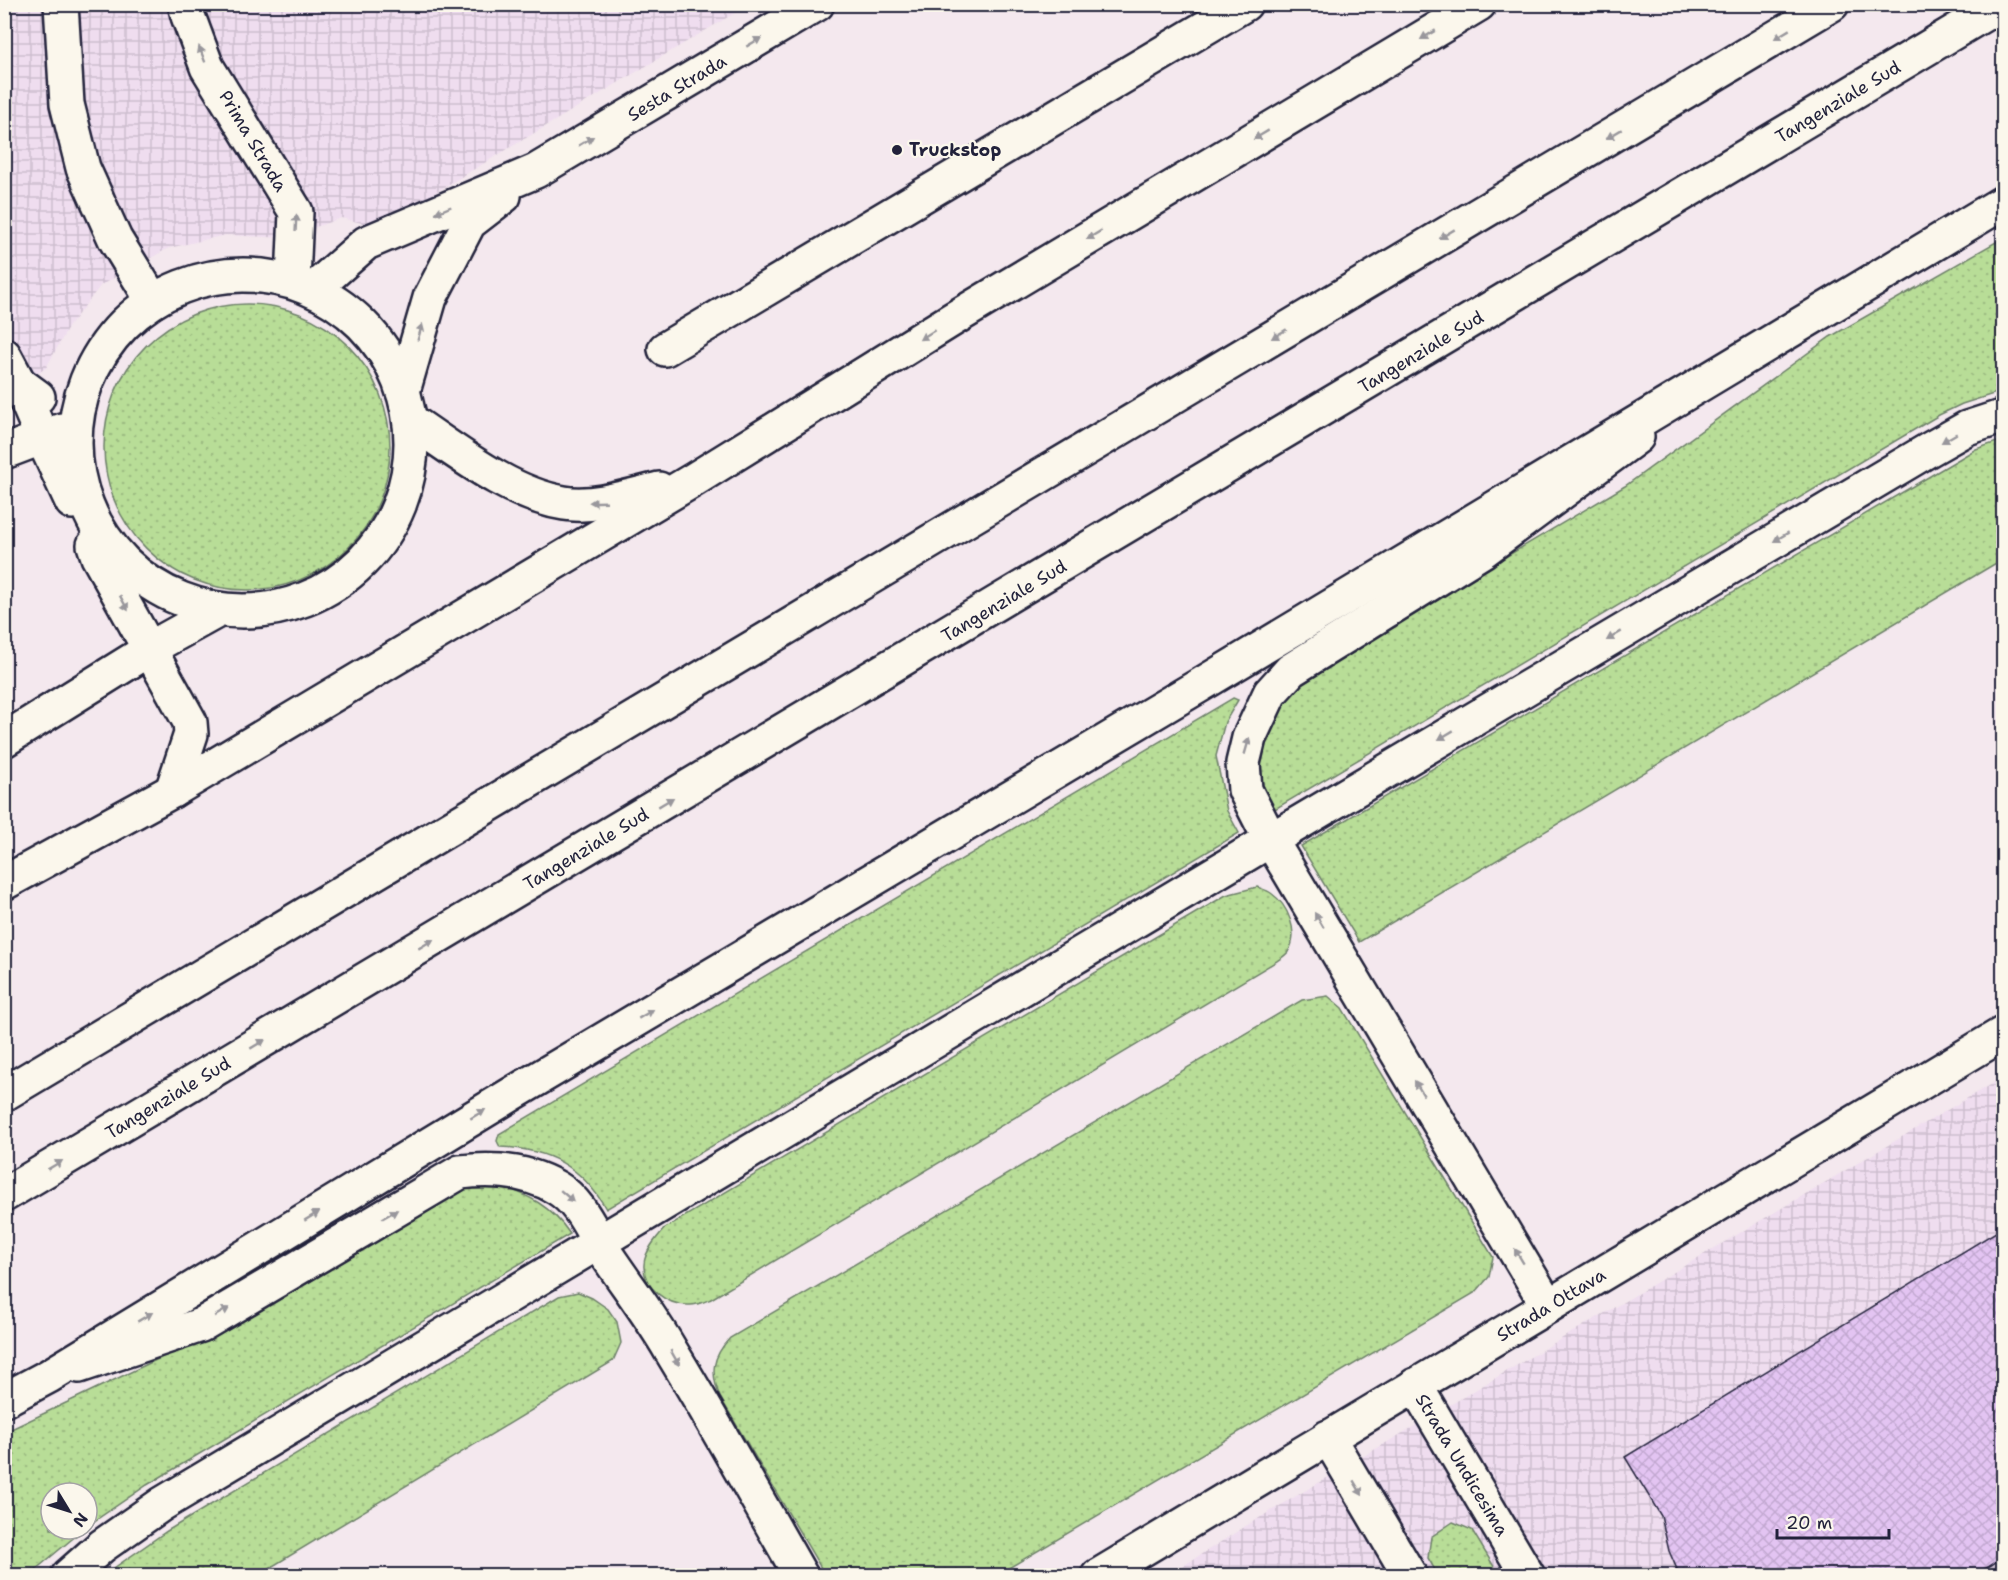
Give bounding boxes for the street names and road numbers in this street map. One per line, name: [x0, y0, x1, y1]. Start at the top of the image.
street label: Sesta Strada: [623, 49, 731, 127]
street label: Tangenziale Sud: [1771, 55, 1905, 149]
street label: Prima Strada: [213, 86, 293, 196]
street label: Tangenziale Sud: [1354, 305, 1488, 399]
street label: Tangenziale Sud: [937, 554, 1071, 648]
street label: Tangenziale Sud: [519, 802, 653, 896]
street label: Tangenziale Sud: [101, 1051, 235, 1145]
street label: Strada Ottava: [1492, 1263, 1610, 1347]
street label: Strada Undicesima: [1410, 1389, 1514, 1541]

